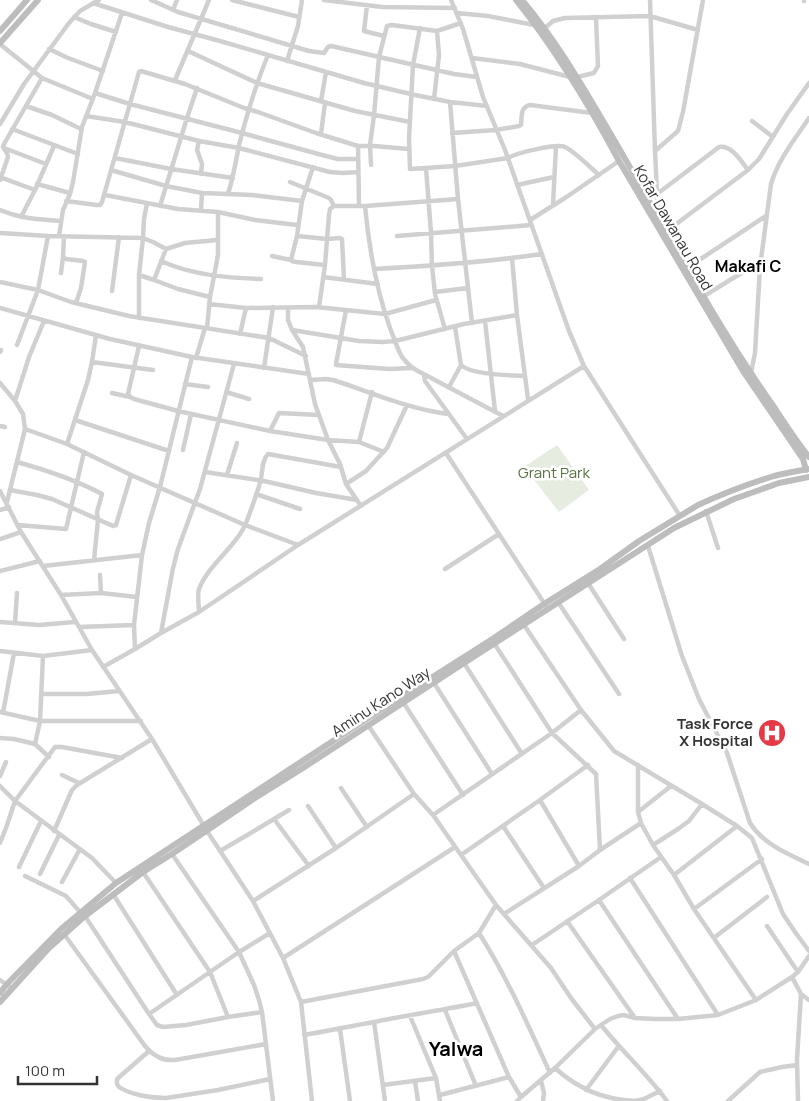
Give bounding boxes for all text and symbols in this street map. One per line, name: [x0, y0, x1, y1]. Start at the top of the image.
street label: Kofar Dawanau Road: [629, 161, 718, 294]
district label: Makafi C: [715, 255, 781, 277]
park label: Grant Park: [518, 462, 590, 483]
street label: Aminu Kano Way: [327, 662, 434, 741]
place label: Task Force X Hospital: [677, 713, 753, 751]
hospital icon: Task Force X Hospital: [757, 718, 787, 748]
district label: Yalwa: [429, 1035, 483, 1062]
scale bar: [18, 1054, 96, 1086]
text: 100 m: [25, 1060, 65, 1081]

